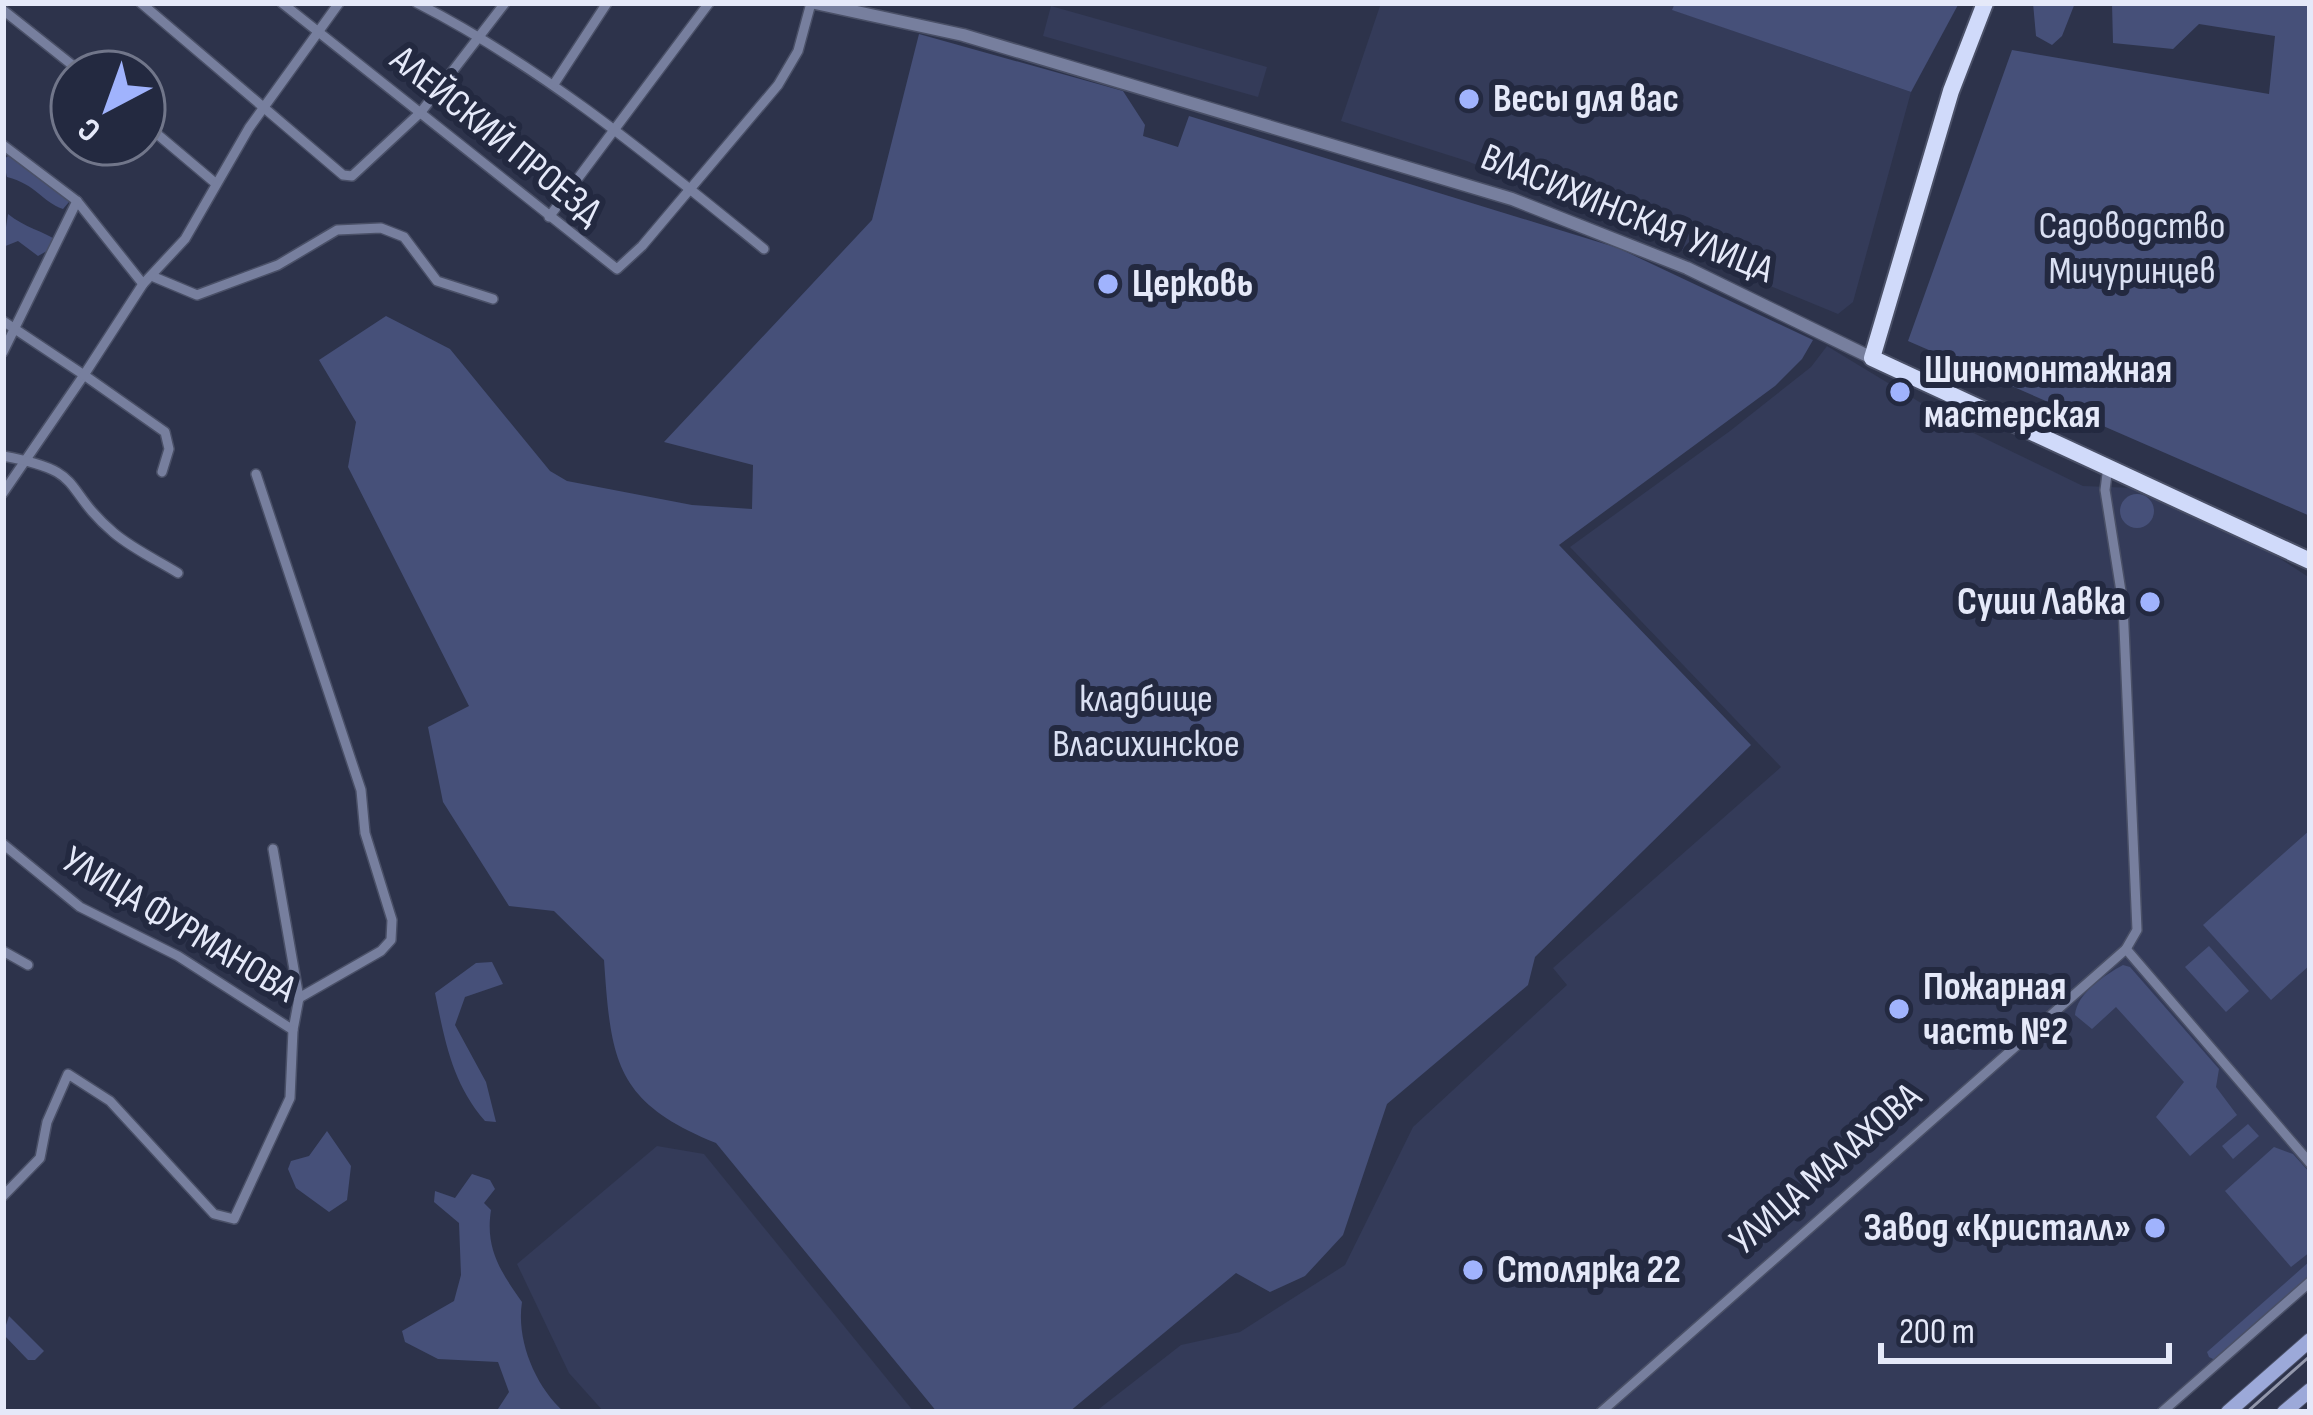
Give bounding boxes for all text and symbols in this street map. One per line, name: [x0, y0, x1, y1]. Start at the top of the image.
street label: АЛЕЙСКИЙ ПРОЕЗД: [380, 36, 612, 236]
north arrow: [48, 48, 168, 168]
place label: Весы для вас: [1493, 76, 1679, 123]
marker: Весы для вас: [1456, 86, 1482, 112]
text: С: [70, 108, 109, 150]
street label: ВЛАСИХИНСКАЯ УЛИЦА: [1474, 134, 1780, 294]
park label: Садоводство Мичуринцев: [2039, 203, 2225, 295]
place label: Церковь: [1132, 261, 1253, 308]
marker: Церковь: [1095, 271, 1121, 297]
place label: Шиномонтажная мастерская: [1924, 347, 2172, 439]
marker: Шиномонтажная мастерская: [1887, 379, 1913, 405]
place label: Суши Лавка: [1957, 579, 2126, 626]
marker: Суши Лавка: [2137, 589, 2163, 615]
park label: кладбище Власихинское: [1052, 676, 1240, 768]
street label: УЛИЦА ФУРМАНОВА: [54, 837, 305, 1013]
place label: Пожарная часть №2: [1923, 964, 2068, 1056]
marker: Пожарная часть №2: [1886, 996, 1912, 1022]
street label: УЛИЦА МАЛАХОВА: [1721, 1073, 1931, 1265]
place label: Завод «Кристалл»: [1864, 1205, 2131, 1252]
marker: Завод «Кристалл»: [2142, 1215, 2168, 1241]
place label: Столярка 22: [1497, 1247, 1681, 1294]
marker: Столярка 22: [1460, 1257, 1486, 1283]
scale bar: [1881, 1289, 2169, 1363]
text: 200 m: [1899, 1311, 1975, 1354]

